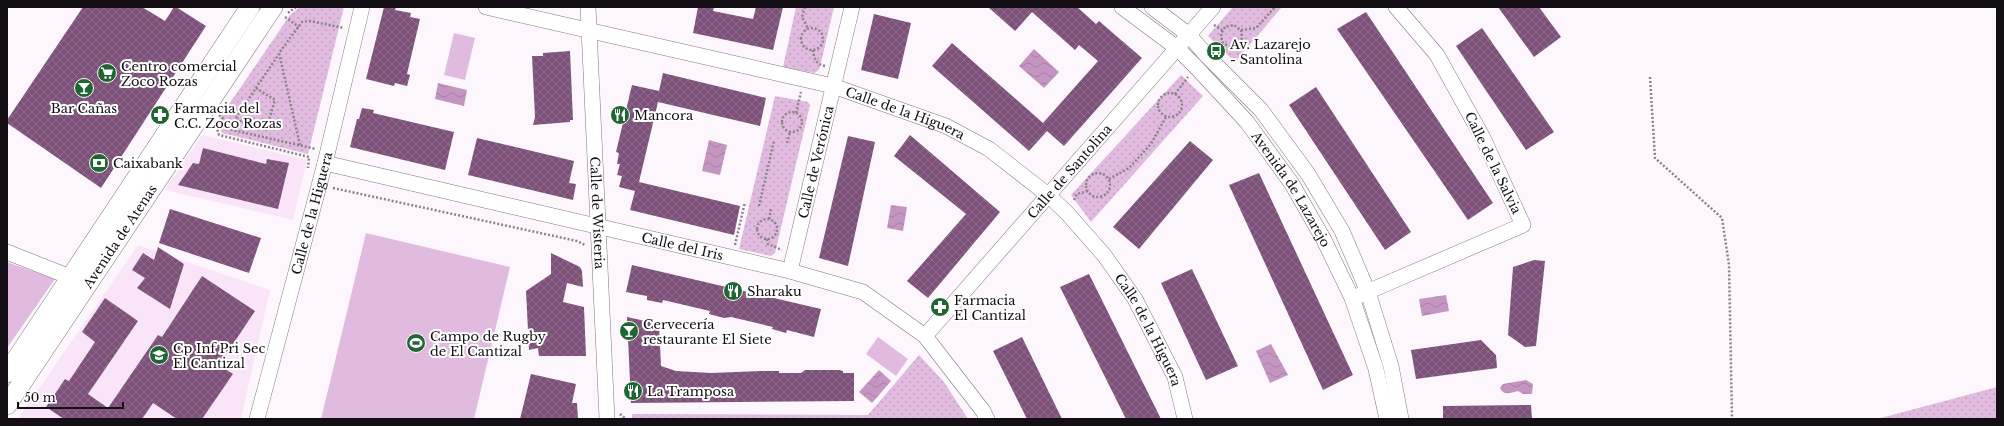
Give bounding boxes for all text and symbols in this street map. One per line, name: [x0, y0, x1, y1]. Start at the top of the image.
place label: Av. Lazarejo - Santolina: [1229, 36, 1311, 68]
bus stop icon: Av. Lazarejo - Santolina: [1205, 40, 1227, 62]
place label: Centro comercial Zoco Rozas: [121, 58, 237, 90]
supermarket icon: Centro comercial Zoco Rozas: [96, 62, 118, 84]
bar icon: Bar Cañas: [73, 77, 95, 99]
street label: Calle de la Higuera: [843, 83, 969, 143]
place label: Bar Cañas: [51, 100, 117, 117]
place label: Farmacia del C.C. Zoco Rozas: [174, 100, 282, 132]
street label: Calle de Verónica: [794, 103, 837, 220]
pharmacy icon: Farmacia del C.C. Zoco Rozas: [149, 104, 171, 126]
restaurant icon: Mancora: [609, 104, 631, 126]
place label: Mancora: [634, 107, 694, 124]
street label: Calle de la Salvia: [1461, 109, 1525, 218]
street label: Calle de Santolina: [1023, 120, 1116, 222]
street label: Avenida de Lazarejo: [1247, 127, 1335, 250]
street label: Calle de la Higuera: [287, 149, 336, 276]
bank icon: Caixabank: [88, 152, 110, 174]
place label: Caixabank: [113, 155, 183, 172]
street label: Calle de Wisteria: [586, 156, 609, 270]
street label: Avenida de Atenas: [78, 181, 161, 292]
street label: Calle del Iris: [640, 228, 725, 264]
street label: Calle de la Higuera: [1111, 270, 1186, 389]
restaurant icon: Sharaku: [722, 280, 744, 302]
place label: Sharaku: [747, 283, 802, 300]
place label: Farmacia El Cantizal: [954, 292, 1026, 324]
pharmacy icon: Farmacia El Cantizal: [929, 296, 951, 318]
place label: Cervecería restaurante El Siete: [643, 316, 772, 348]
bar icon: Cervecería restaurante El Siete: [618, 320, 640, 342]
place label: Campo de Rugby de El Cantizal: [430, 328, 547, 360]
sports icon: Campo de Rugby de El Cantizal: [405, 332, 427, 354]
place label: Cp Inf Pri Sec El Cantizal: [173, 340, 266, 372]
school or university icon: Cp Inf Pri Sec El Cantizal: [148, 344, 170, 366]
restaurant icon: La Tramposa: [622, 380, 644, 402]
place label: La Tramposa: [647, 383, 735, 400]
scale bar: [18, 384, 123, 410]
text: 50 m: [24, 390, 56, 405]

